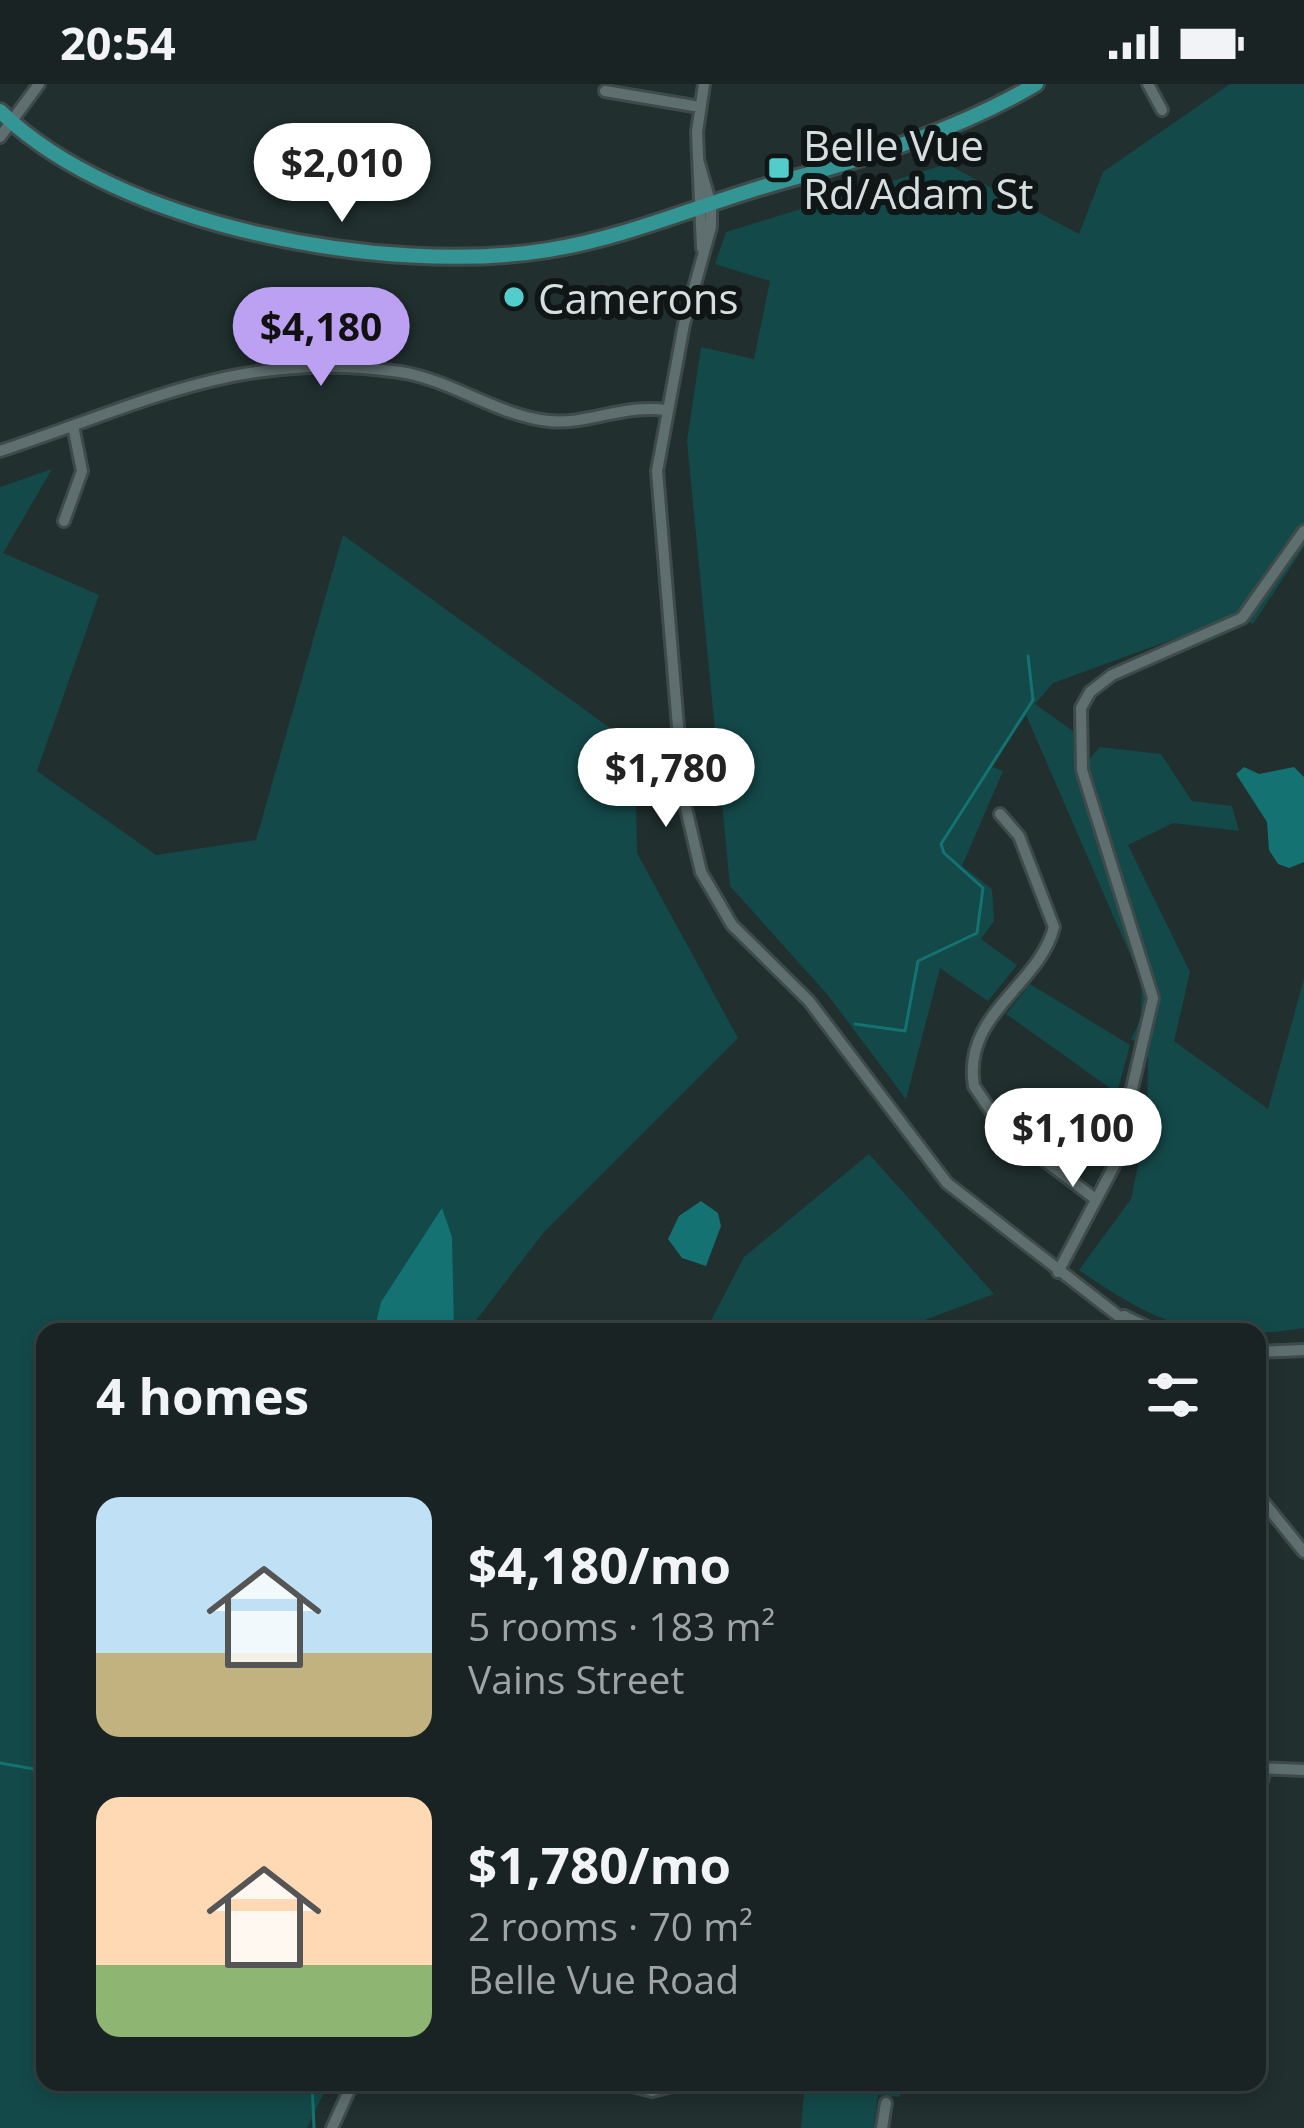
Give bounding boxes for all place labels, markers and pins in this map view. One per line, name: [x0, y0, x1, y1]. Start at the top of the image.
place label: Belle Vue Rd/Adam St: [803, 116, 1033, 221]
pin: $2,010: [244, 123, 440, 225]
marker: Belle Vue Rd/Adam St: [766, 155, 792, 181]
place label: Camerons: [538, 269, 738, 326]
marker: Camerons: [501, 284, 527, 310]
pin: $4,180: [223, 287, 419, 389]
pin: $1,780: [568, 728, 764, 830]
pin: $1,100: [975, 1088, 1171, 1190]

